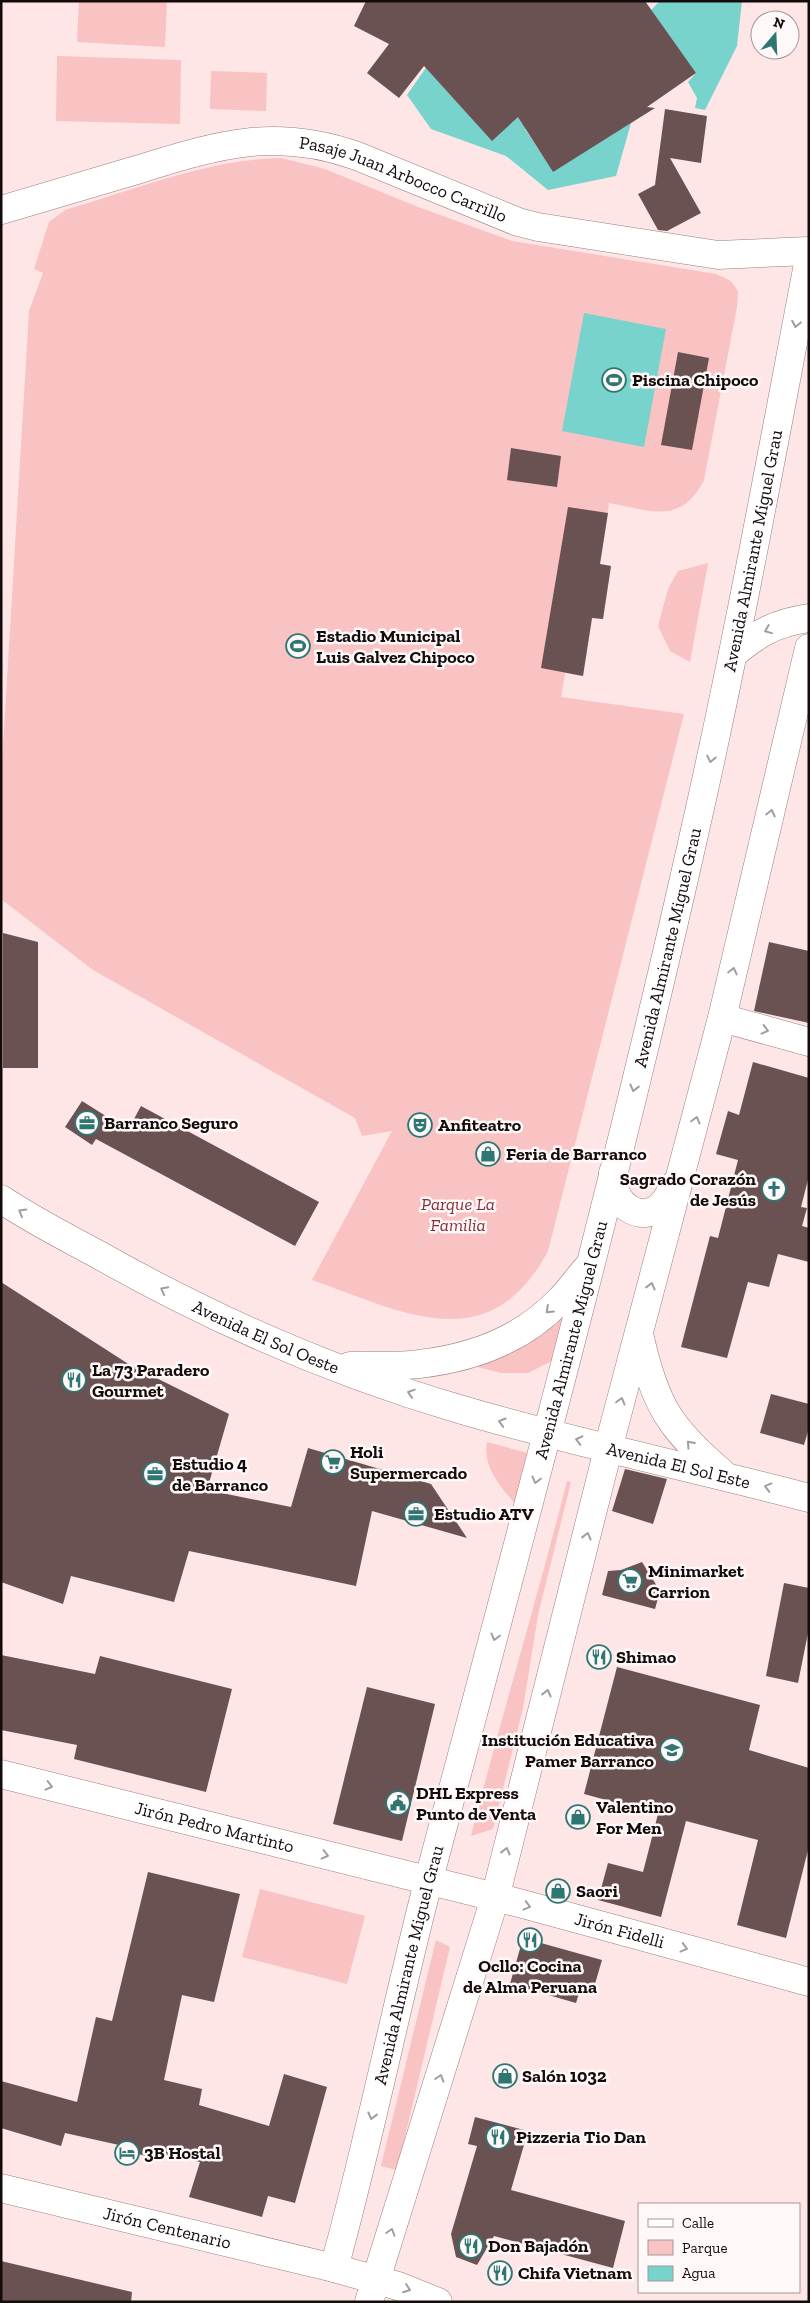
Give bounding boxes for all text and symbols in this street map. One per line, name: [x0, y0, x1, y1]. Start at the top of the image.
north arrow: [750, 10, 800, 60]
text: N: [771, 13, 787, 33]
street label: Pasaje Juan Arbocco Carrillo: [298, 131, 510, 227]
one-way arrow: [792, 319, 802, 328]
sports icon: Piscina Chipoco: [601, 367, 627, 393]
place label: Piscina Chipoco: [632, 369, 759, 391]
street label: Avenida Almirante Miguel Grau: [718, 428, 787, 673]
one-way arrow: [764, 623, 773, 634]
place label: Estadio Municipal Luis Galvez Chipoco: [316, 625, 475, 668]
sports icon: Estadio Municipal Luis Galvez Chipoco: [285, 633, 311, 659]
one-way arrow: [706, 755, 717, 764]
one-way arrow: [765, 808, 776, 817]
street label: Avenida Almirante Miguel Grau: [629, 826, 706, 1070]
one-way arrow: [727, 966, 738, 975]
one-way arrow: [761, 1024, 769, 1034]
one-way arrow: [629, 1083, 640, 1092]
office icon: Barranco Seguro: [74, 1110, 100, 1136]
place label: Barranco Seguro: [104, 1112, 239, 1134]
theatre icon: Anfiteatro: [407, 1112, 433, 1138]
place label: Anfiteatro: [438, 1114, 522, 1136]
one-way arrow: [690, 1116, 700, 1124]
shop icon: Feria de Barranco: [475, 1141, 501, 1167]
place label: Feria de Barranco: [506, 1143, 647, 1165]
place label: Sagrado Corazón de Jesús: [620, 1168, 756, 1211]
church icon: Sagrado Corazón de Jesús: [761, 1176, 787, 1202]
park label: Parque La Familia: [421, 1193, 495, 1236]
one-way arrow: [18, 1208, 27, 1218]
street label: Avenida Almirante Miguel Grau: [530, 1218, 612, 1462]
one-way arrow: [645, 1281, 656, 1290]
one-way arrow: [160, 1287, 169, 1297]
street label: Avenida El Sol Oeste: [189, 1295, 342, 1379]
one-way arrow: [546, 1304, 555, 1313]
place label: La 73 Paradero Gourmet: [92, 1359, 210, 1402]
restaurant icon: La 73 Paradero Gourmet: [61, 1367, 87, 1393]
one-way arrow: [407, 1389, 415, 1399]
one-way arrow: [615, 1396, 626, 1405]
one-way arrow: [499, 1417, 507, 1427]
one-way arrow: [574, 1435, 583, 1446]
street label: Avenida El Sol Este: [604, 1438, 753, 1494]
place label: Holi Supermercado: [350, 1441, 468, 1484]
one-way arrow: [687, 1441, 696, 1450]
supermarket icon: Holi Supermercado: [320, 1449, 346, 1475]
place label: Estudio 4 de Barranco: [172, 1453, 269, 1496]
office icon: Estudio 4 de Barranco: [142, 1461, 168, 1487]
one-way arrow: [531, 1476, 542, 1485]
one-way arrow: [763, 1482, 772, 1493]
office icon: Estudio ATV: [403, 1501, 429, 1527]
place label: Estudio ATV: [434, 1503, 534, 1525]
one-way arrow: [581, 1532, 591, 1540]
place label: Minimarket Carrion: [648, 1560, 745, 1603]
supermarket icon: Minimarket Carrion: [617, 1568, 643, 1594]
one-way arrow: [490, 1633, 501, 1642]
restaurant icon: Shimao: [586, 1644, 612, 1670]
place label: Shimao: [616, 1646, 677, 1668]
one-way arrow: [541, 1689, 552, 1698]
place label: Institución Educativa Pamer Barranco: [481, 1729, 655, 1772]
school or university icon: Institución Educativa Pamer Barranco: [659, 1737, 685, 1763]
one-way arrow: [44, 1780, 53, 1791]
place label: DHL Express Punto de Venta: [416, 1782, 536, 1825]
public building icon: DHL Express Punto de Venta: [385, 1790, 411, 1816]
place label: Valentino For Men: [596, 1796, 674, 1839]
street label: Jirón Pedro Martinto: [133, 1797, 296, 1858]
shop icon: Valentino For Men: [565, 1804, 591, 1830]
street label: Avenida Almirante Miguel Grau: [369, 1843, 448, 2087]
one-way arrow: [501, 1847, 511, 1855]
one-way arrow: [320, 1849, 329, 1860]
shop icon: Saori: [545, 1878, 571, 1904]
place label: Saori: [576, 1880, 618, 1902]
one-way arrow: [522, 1900, 530, 1910]
street label: Jirón Fidelli: [572, 1908, 667, 1953]
restaurant icon: Ocllo: Cocina de Alma Peruana: [517, 1927, 543, 1953]
one-way arrow: [679, 1943, 687, 1953]
place label: Ocllo: Cocina de Alma Peruana: [463, 1955, 597, 1998]
shop icon: Salón 1032: [492, 2063, 518, 2089]
place label: Salón 1032: [522, 2065, 607, 2087]
one-way arrow: [434, 2074, 444, 2082]
one-way arrow: [367, 2111, 378, 2120]
restaurant icon: Pizzeria Tio Dan: [485, 2124, 511, 2150]
place label: Pizzeria Tio Dan: [516, 2126, 646, 2148]
hotel icon: 3B Hostal: [114, 2140, 140, 2166]
place label: 3B Hostal: [144, 2142, 221, 2164]
street label: Jirón Centenario: [101, 2202, 233, 2254]
legend: [638, 2203, 800, 2293]
text: Calle: [682, 2214, 714, 2232]
one-way arrow: [385, 2229, 395, 2237]
restaurant icon: Don Bajadón: [458, 2233, 484, 2259]
place label: Don Bajadón: [488, 2235, 589, 2257]
text: Parque: [682, 2239, 728, 2257]
restaurant icon: Chifa Vietnam: [487, 2260, 513, 2286]
place label: Chifa Vietnam: [518, 2262, 632, 2284]
text: Agua: [682, 2264, 715, 2282]
one-way arrow: [403, 2283, 411, 2293]

